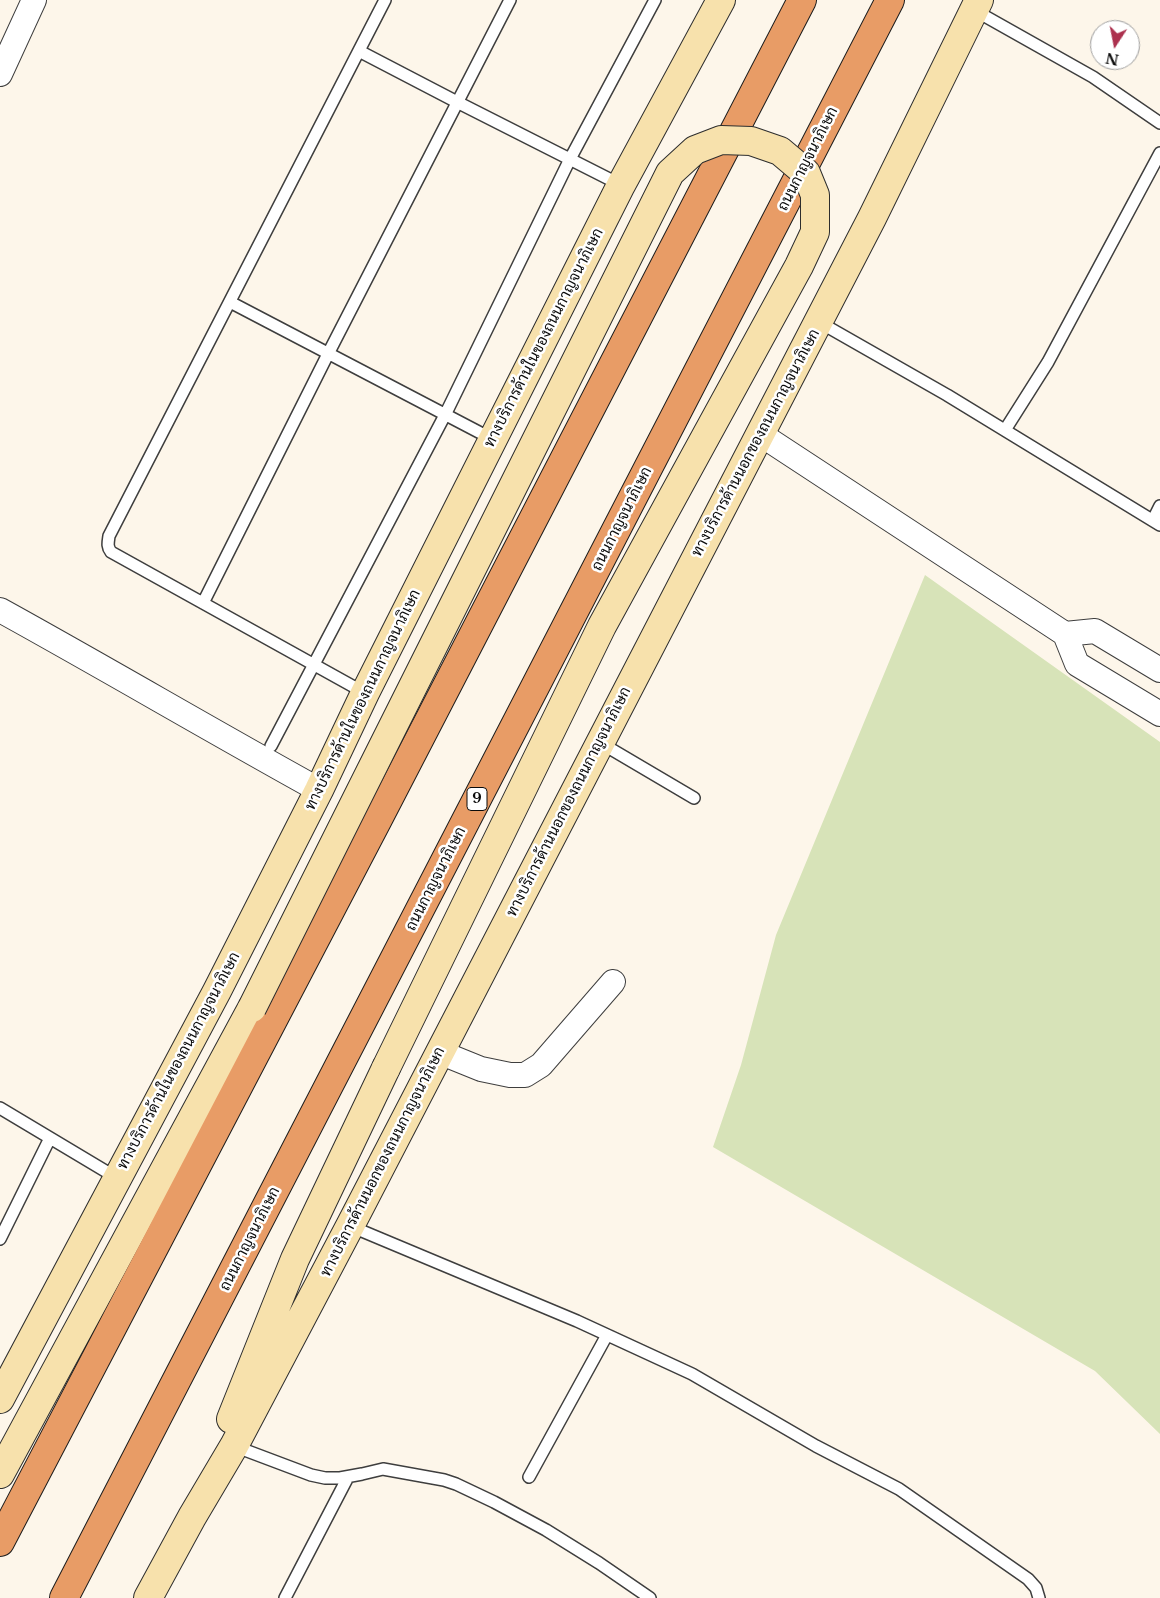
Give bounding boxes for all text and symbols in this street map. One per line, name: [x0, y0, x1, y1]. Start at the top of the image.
north arrow: [1090, 20, 1140, 70]
text: N: [1104, 49, 1121, 69]
street label: ถนนกาญจนาภิเษก: [774, 104, 842, 214]
street label: ทางบริการด้านในของถนนกาญจนาภิเษก: [481, 225, 607, 451]
street label: ทางบริการด้านนอกของถนนกาญจนาภิเษก: [688, 326, 824, 560]
street label: ถนนกาญจนาภิเษก: [588, 464, 656, 574]
street label: ทางบริการด้านในของถนนกาญจนาภิเษก: [302, 587, 424, 813]
street label: ทางบริการด้านนอกของถนนกาญจนาภิเษก: [503, 684, 635, 920]
road number: 9: [467, 788, 487, 811]
street label: ถนนกาญจนาภิเษก: [402, 824, 470, 934]
street label: ทางบริการด้านในของถนนกาญจนาภิเษก: [114, 949, 244, 1173]
street label: ทางบริการด้านนอกของถนนกาญจนาภิเษก: [317, 1044, 449, 1280]
street label: ถนนกาญจนาภิเษก: [216, 1184, 284, 1294]

